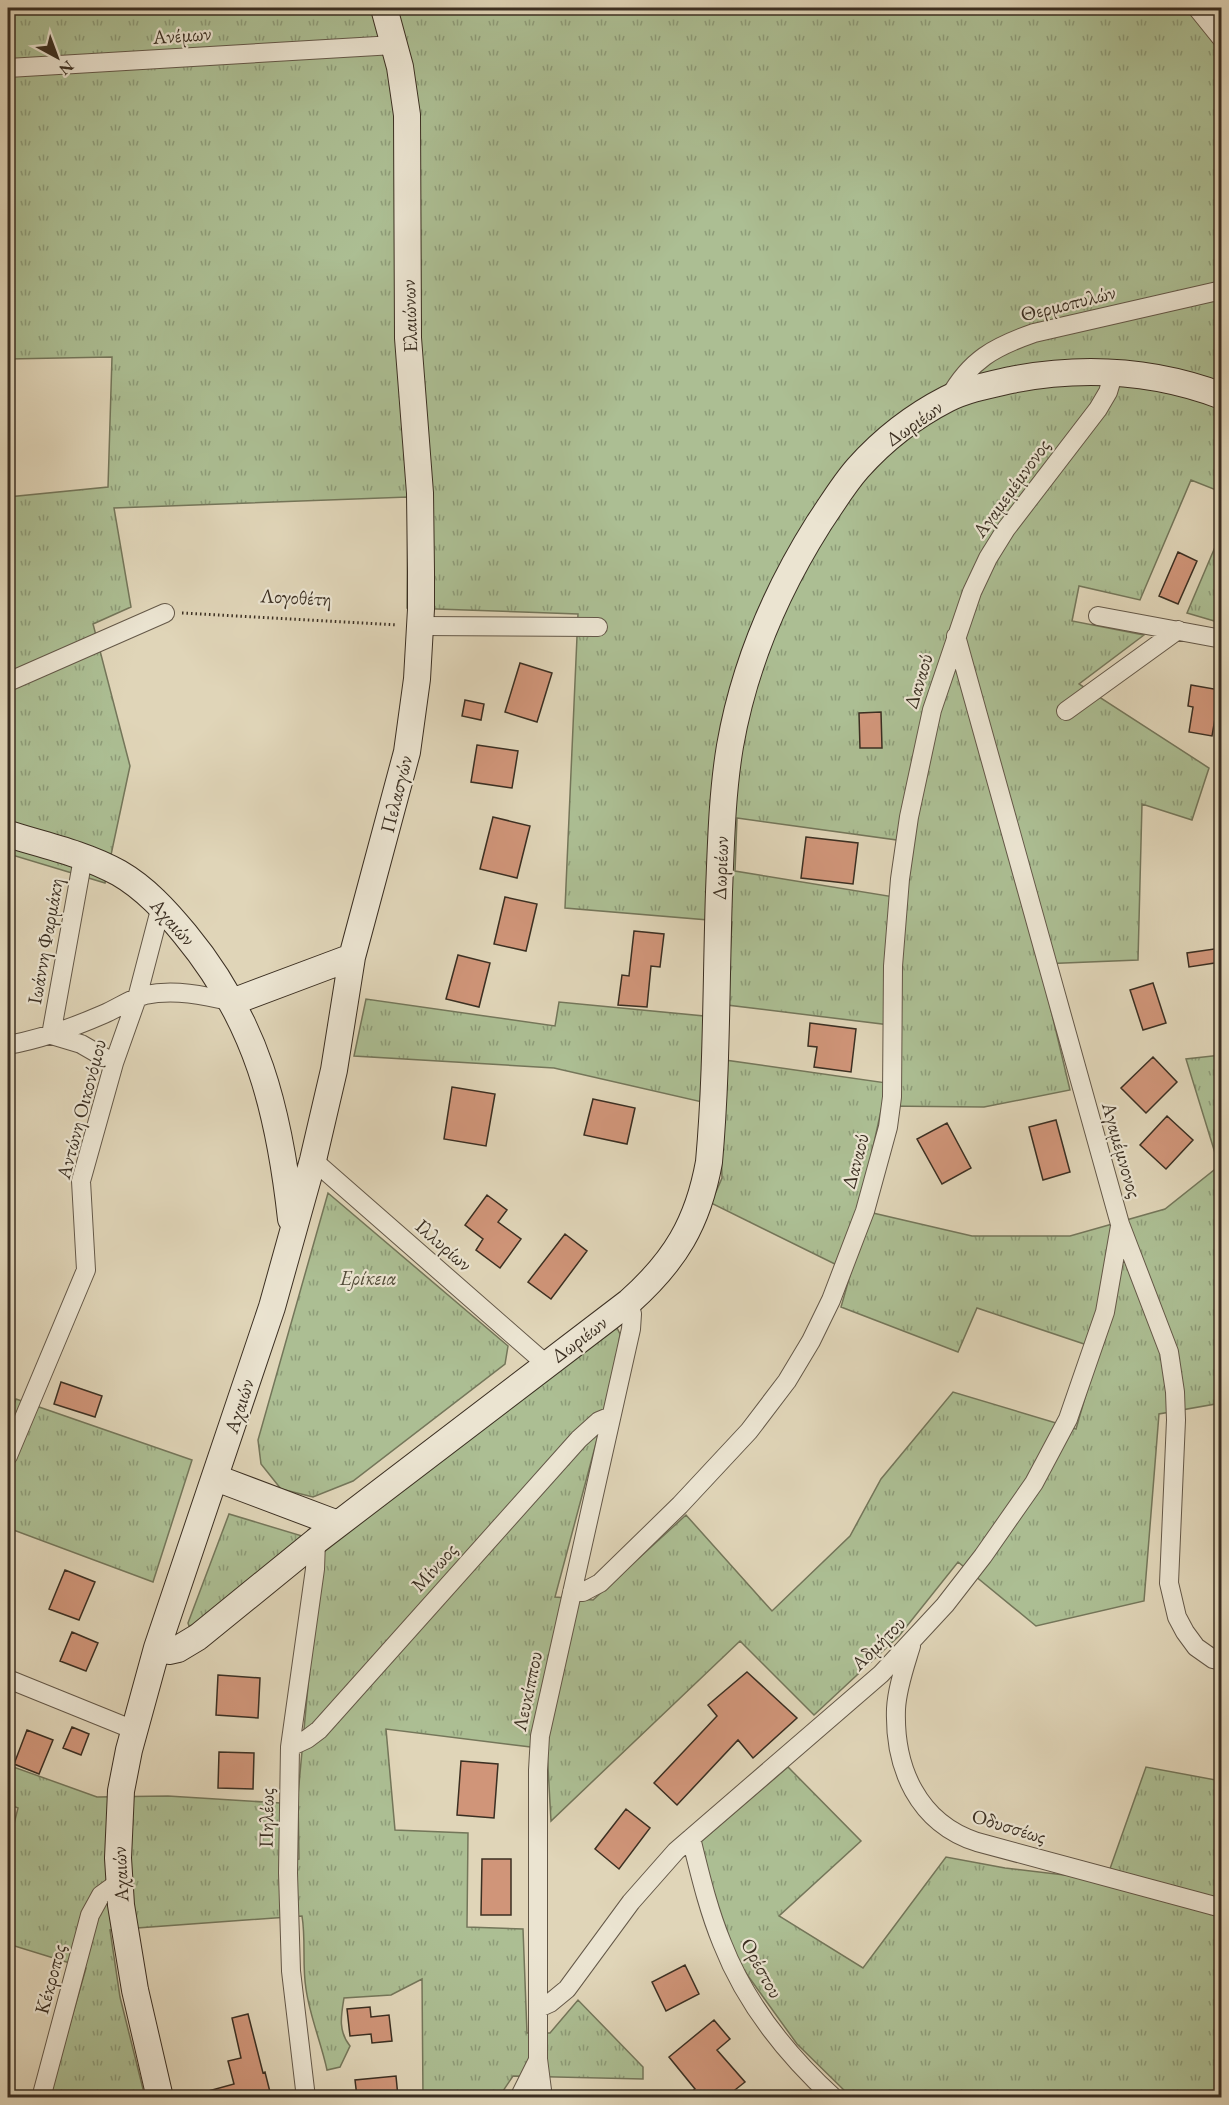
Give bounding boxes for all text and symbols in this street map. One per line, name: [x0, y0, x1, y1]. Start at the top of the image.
street label: Ανέμων: [151, 20, 212, 50]
north arrow: [27, 27, 87, 87]
text: N: [55, 56, 78, 80]
street label: Ελαιώνων: [395, 279, 423, 353]
street label: Θερμοπυλών: [1018, 279, 1118, 327]
street label: Δωριέων: [880, 394, 948, 452]
street label: Αγαμεμέμνονος: [966, 433, 1056, 543]
street label: Λογοθέτη: [259, 582, 332, 612]
street label: Δαναού: [897, 650, 939, 712]
street label: Πελασγών: [374, 752, 418, 836]
street label: Δωριέων: [706, 836, 734, 900]
street label: Ιωάννη Φαρμάκη: [21, 876, 69, 1006]
street label: Αχαιών: [144, 892, 201, 951]
street label: Αντώνη Οικονόμου: [50, 1036, 112, 1183]
street label: Αγαμέμνονος: [1096, 1098, 1148, 1201]
street label: Δαναού: [835, 1130, 875, 1192]
street label: Ιλλυρίων: [410, 1213, 478, 1277]
park label: Ερίκεια: [339, 1265, 396, 1291]
street label: Δωριέων: [546, 1309, 612, 1369]
street label: Αχαιών: [218, 1375, 260, 1437]
street label: Μίνωος: [405, 1537, 463, 1597]
street label: Αδμήτου: [844, 1610, 911, 1677]
street label: Λευκίππου: [506, 1649, 548, 1734]
street label: Πηλέως: [252, 1788, 280, 1848]
street label: Οδυσσέως: [969, 1802, 1049, 1850]
street label: Αχαιών: [106, 1845, 134, 1904]
street label: Ορέστου: [735, 1933, 789, 2003]
street label: Κέκροπος: [28, 1941, 72, 2017]

